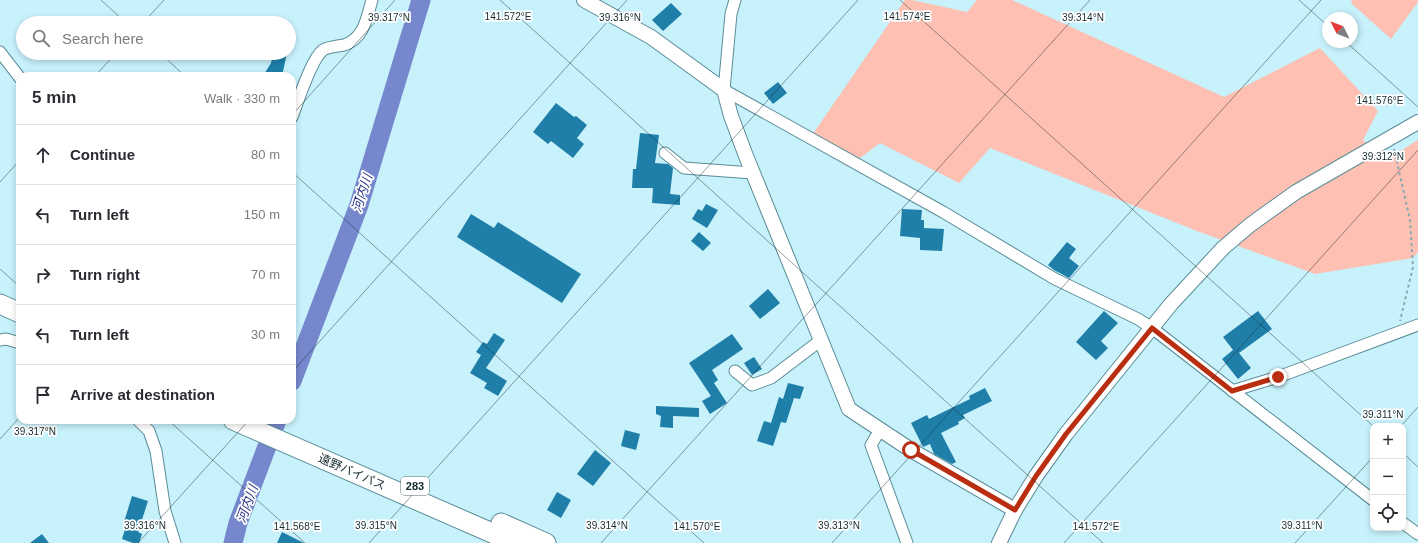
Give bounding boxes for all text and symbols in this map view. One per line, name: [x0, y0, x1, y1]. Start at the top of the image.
text: 141.572°E: [485, 11, 532, 22]
text: 141.574°E: [884, 11, 931, 22]
text: 39.317°N: [368, 12, 410, 23]
text: 39.316°N: [599, 12, 641, 23]
text: 39.314°N: [1062, 12, 1104, 23]
north arrow: [1322, 12, 1358, 48]
search box: [16, 16, 296, 60]
icon: search: [30, 27, 52, 49]
text: Search here: [62, 30, 144, 47]
text: 5 min: [32, 88, 76, 107]
text: Walk · 330 m: [204, 91, 280, 106]
text: 141.576°E: [1357, 95, 1404, 106]
icon: ahead: [32, 144, 54, 166]
text: Continue: [70, 146, 135, 163]
text: 80 m: [251, 147, 280, 162]
text: 39.312°N: [1362, 151, 1404, 162]
water label: 河内川: [349, 170, 376, 214]
icon: left: [32, 204, 54, 226]
text: Turn left: [70, 206, 129, 223]
text: 150 m: [244, 207, 280, 222]
icon: right: [32, 264, 54, 286]
text: Turn right: [70, 266, 140, 283]
text: 70 m: [251, 267, 280, 282]
icon: left: [32, 324, 54, 346]
text: Turn left: [70, 326, 129, 343]
text: 30 m: [251, 327, 280, 342]
route end: [1269, 368, 1287, 386]
icon: arrive: [32, 384, 54, 406]
text: Arrive at destination: [70, 386, 215, 403]
text: 39.311°N: [1362, 409, 1404, 420]
map controls: [1370, 423, 1406, 531]
button: +: [1370, 423, 1406, 459]
text: 39.317°N: [14, 426, 56, 437]
route start: [902, 441, 920, 459]
street label: 遠野バイパス: [316, 451, 388, 493]
button: −: [1370, 459, 1406, 495]
road number: 283: [401, 477, 429, 495]
water label: 河内川: [233, 481, 261, 525]
button: locate: [1370, 495, 1406, 531]
text: 39.316°N: [124, 520, 166, 531]
text: 39.315°N: [355, 520, 397, 531]
text: 39.314°N: [586, 520, 628, 531]
text: 39.313°N: [818, 520, 860, 531]
text: 39.311°N: [1281, 520, 1323, 531]
text: 141.568°E: [274, 521, 321, 532]
text: 141.570°E: [674, 521, 721, 532]
text: 141.572°E: [1073, 521, 1120, 532]

